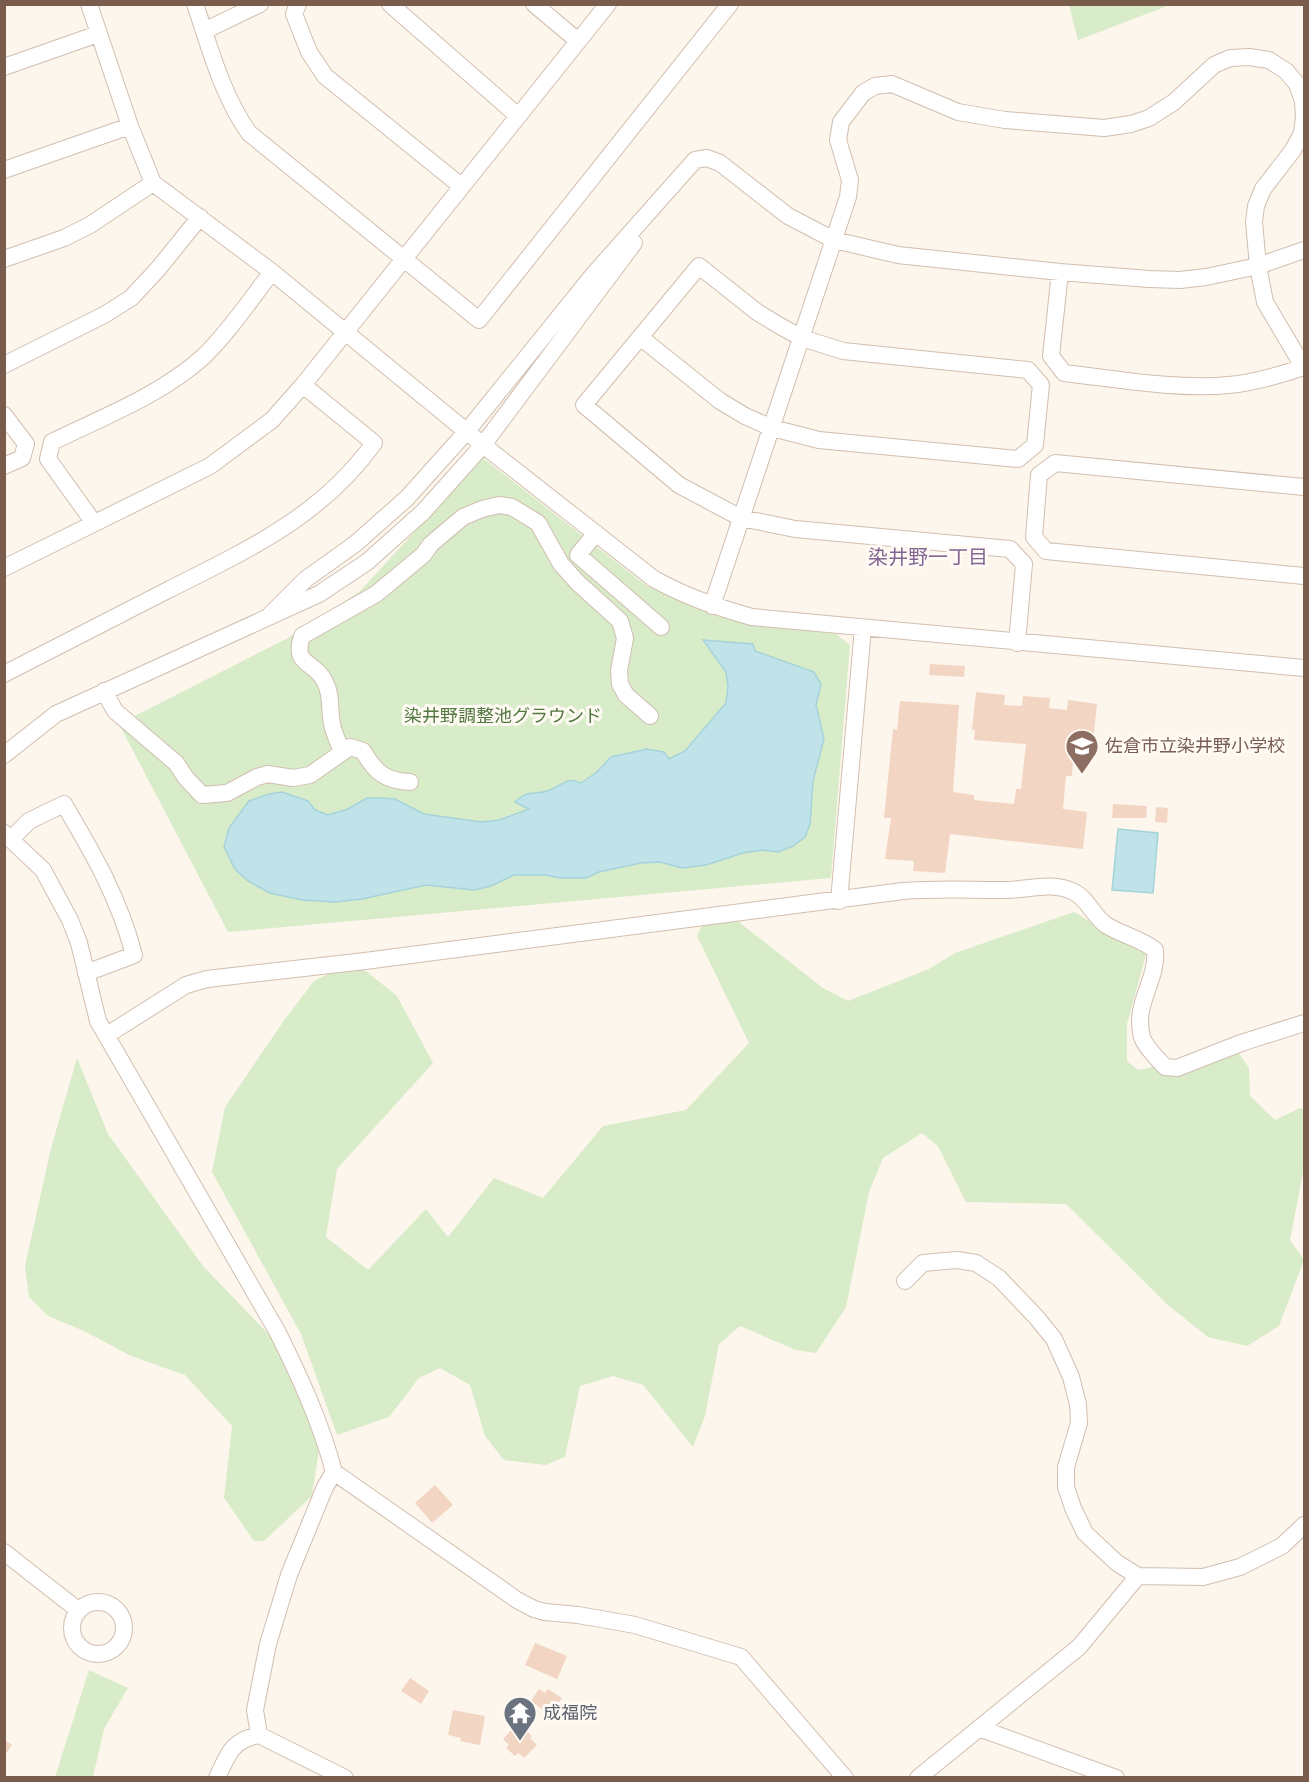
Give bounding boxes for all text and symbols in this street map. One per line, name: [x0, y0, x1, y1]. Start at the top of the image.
district label: 染井野一丁目: [868, 545, 988, 570]
park label: 染井野調整池グラウンド: [404, 705, 602, 727]
school or university icon: 佐倉市立染井野小学校: [1064, 728, 1100, 775]
place label: 佐倉市立染井野小学校: [1105, 735, 1285, 757]
temple icon: 成福院: [502, 1695, 538, 1742]
place label: 成福院: [543, 1702, 597, 1724]

